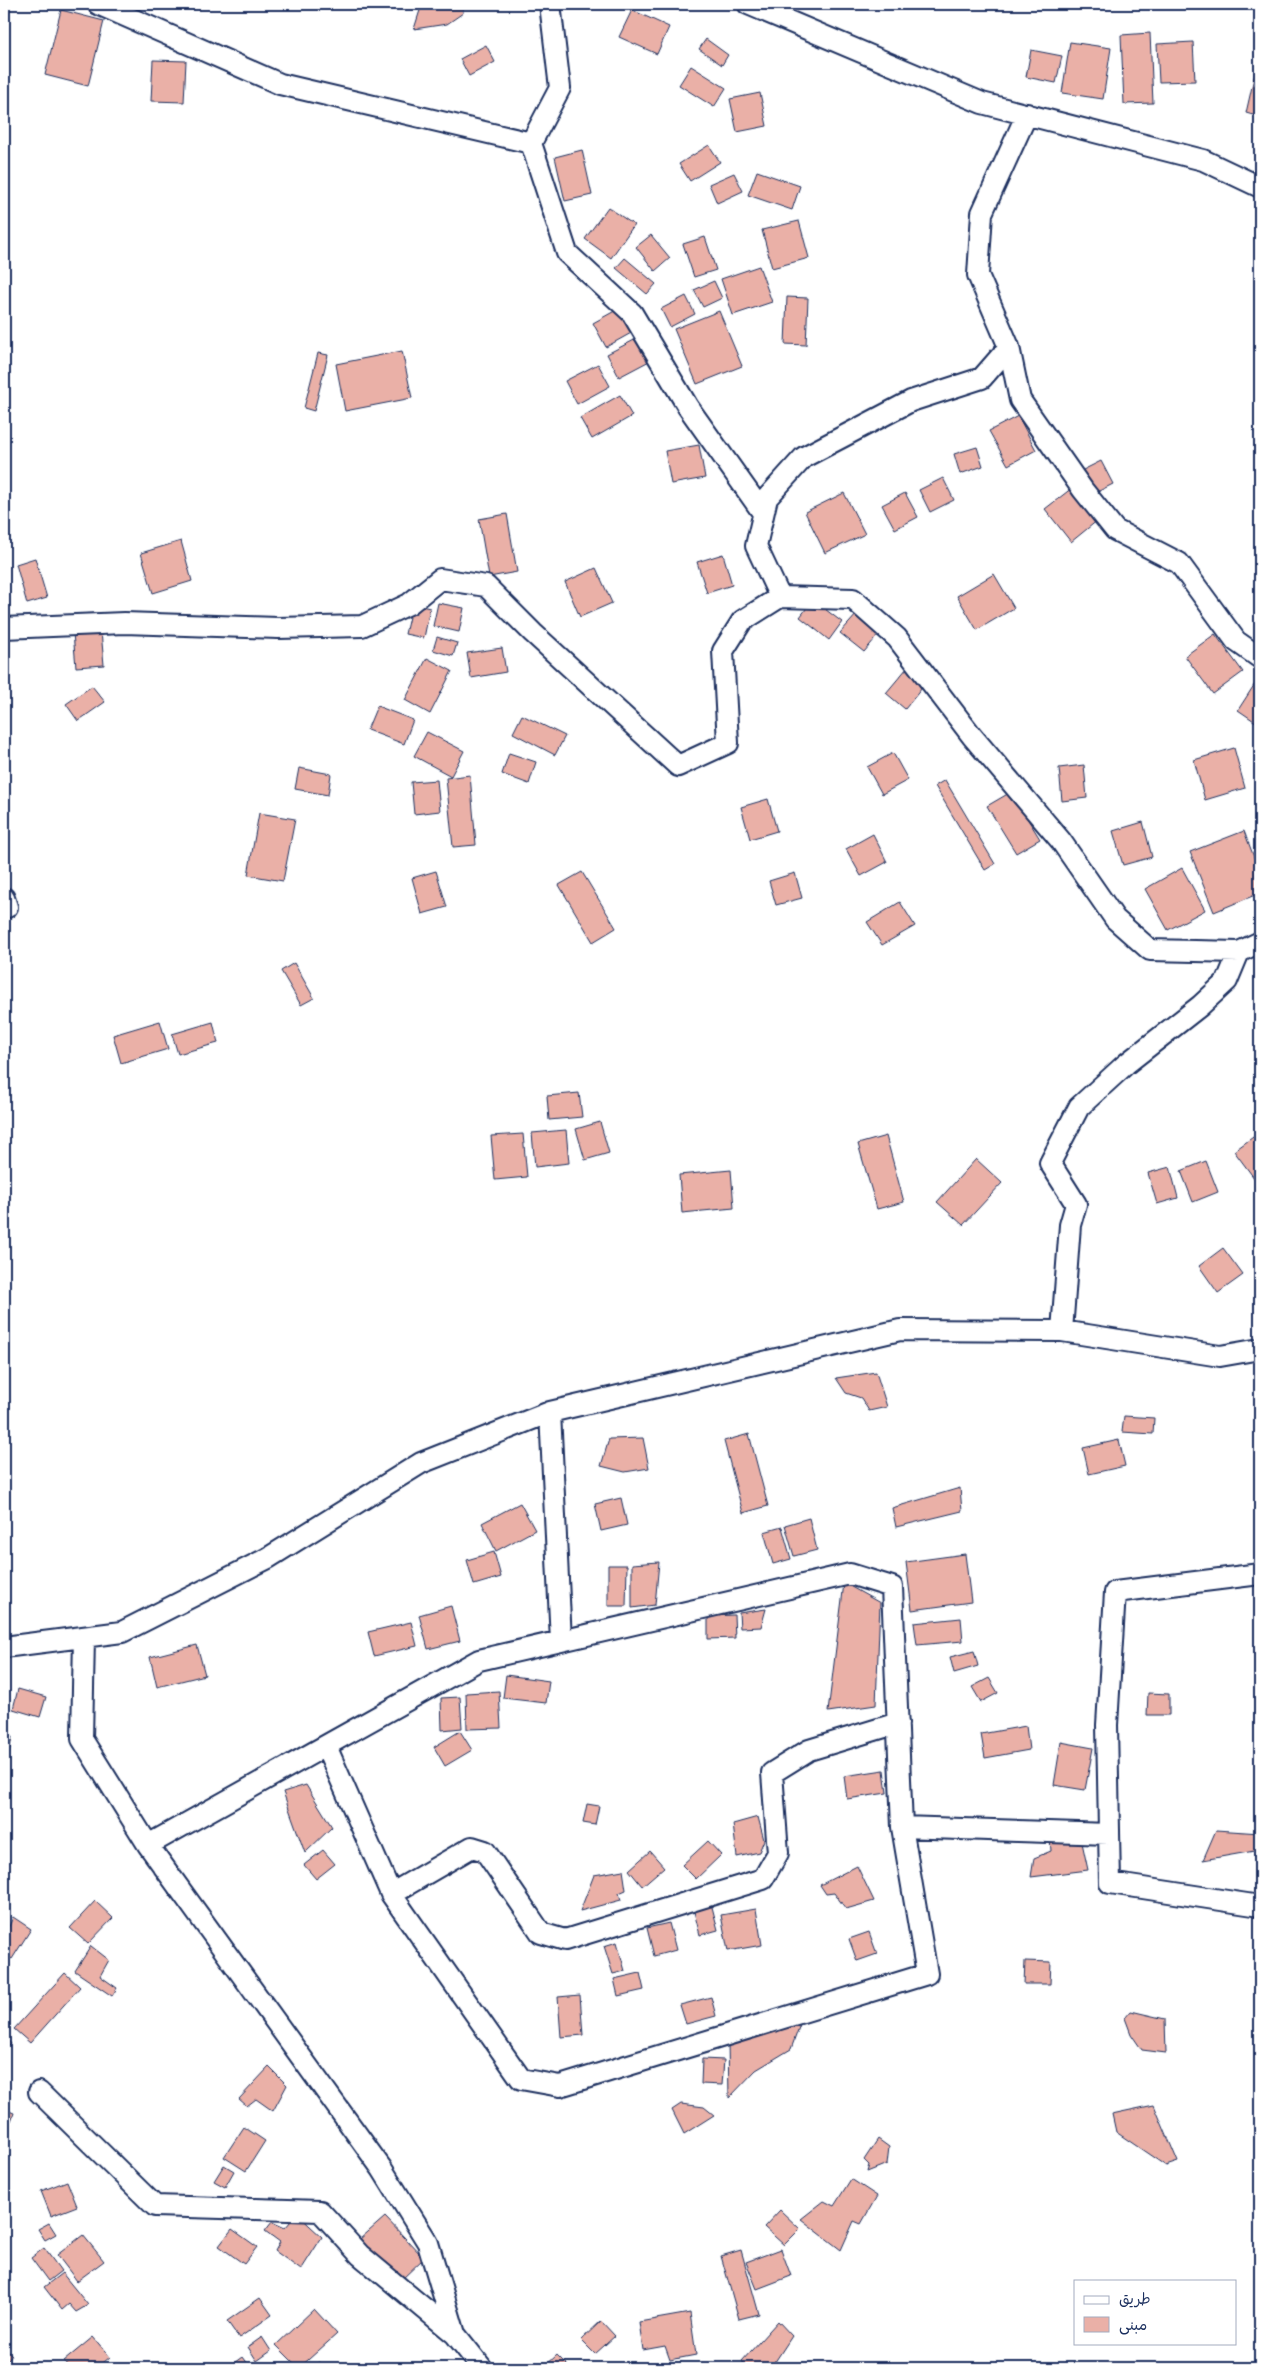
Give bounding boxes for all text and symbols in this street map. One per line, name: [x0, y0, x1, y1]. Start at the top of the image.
legend: [1074, 2280, 1236, 2344]
text: طريق: [1119, 2290, 1151, 2309]
text: مبنى: [1119, 2316, 1147, 2335]

